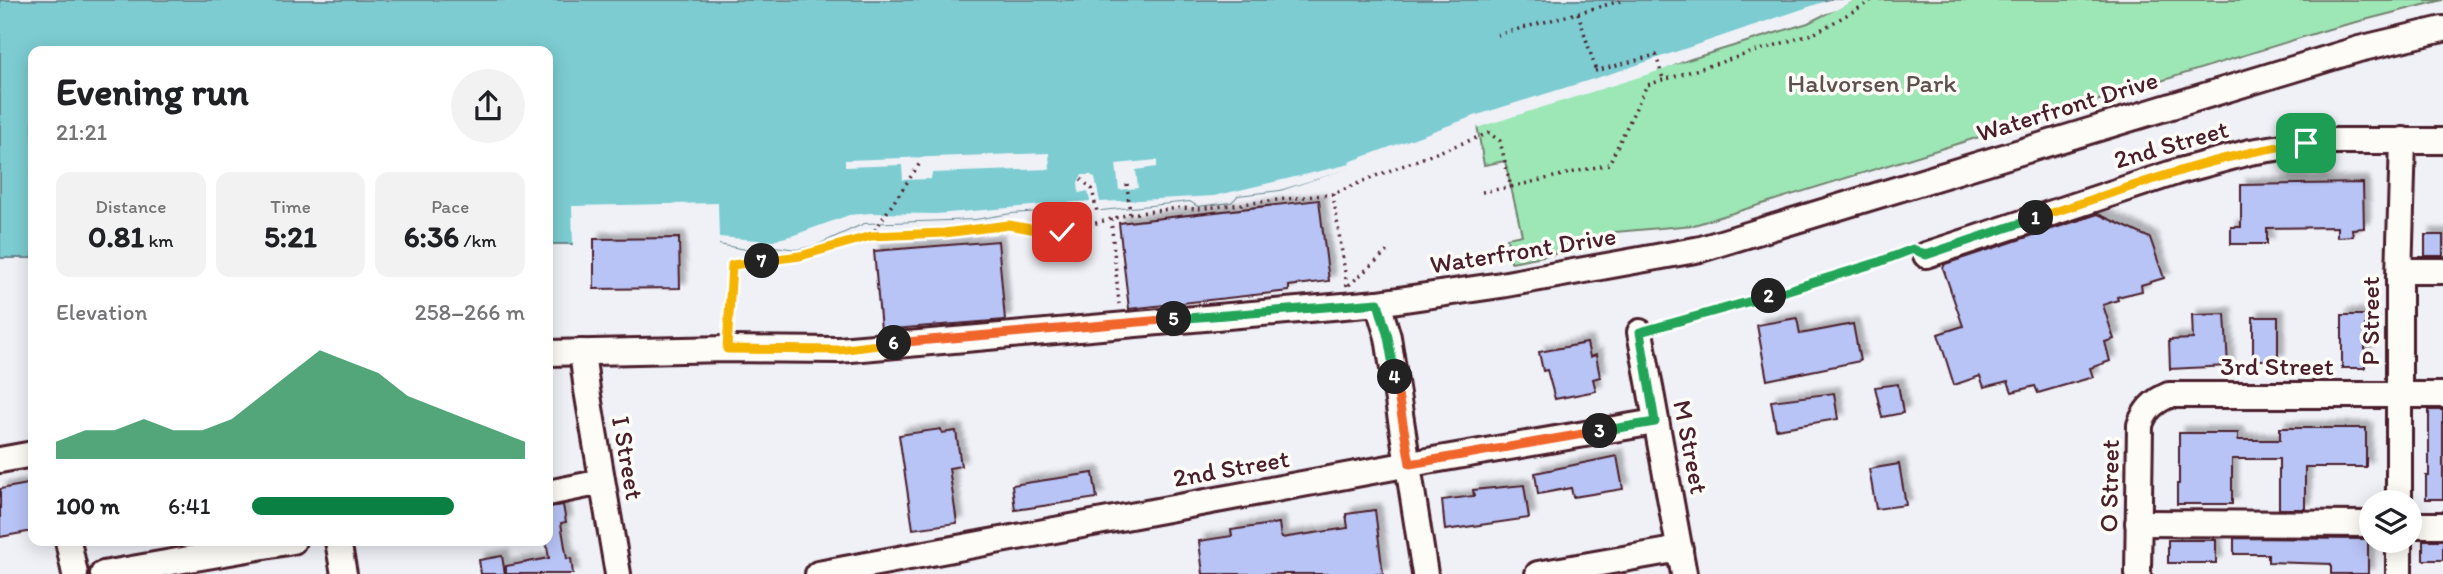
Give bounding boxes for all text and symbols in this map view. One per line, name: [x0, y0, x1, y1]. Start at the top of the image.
street label: Waterfront Drive: [1972, 63, 2162, 149]
park label: Halvorsen Park: [1787, 67, 1957, 99]
text: Evening run: [56, 69, 249, 115]
button: share: [451, 69, 525, 143]
street label: 2nd Street: [2110, 112, 2232, 176]
pin: [2276, 113, 2336, 173]
text: 21:21: [56, 118, 107, 146]
icon: arrive: [2287, 124, 2325, 162]
text: Distance: [95, 195, 166, 218]
text: Time: [270, 195, 311, 218]
text: Pace: [431, 195, 469, 218]
pin: 1: [2018, 200, 2054, 235]
pin: [1032, 202, 1092, 262]
text: 1: [2031, 206, 2040, 229]
icon: check: [1043, 213, 1081, 251]
text: 0.81: [88, 218, 144, 255]
text: 5:21: [264, 218, 317, 255]
text: 6:36: [404, 218, 459, 255]
street label: Waterfront Drive: [1428, 219, 1618, 281]
text: km: [144, 229, 174, 252]
text: /km: [459, 229, 497, 252]
pin: 7: [744, 244, 780, 278]
text: 7: [757, 249, 766, 272]
street label: P Street: [2354, 276, 2386, 366]
pin: 2: [1752, 278, 1786, 314]
text: 2: [1764, 284, 1774, 307]
text: Elevation: [56, 298, 147, 326]
text: 258–266 m: [414, 298, 525, 326]
pin: 5: [1156, 302, 1192, 336]
text: 5: [1169, 307, 1178, 330]
pin: 6: [876, 326, 912, 360]
text: 6: [888, 331, 899, 354]
street label: 3rd Street: [2220, 350, 2334, 382]
pin: 4: [1378, 360, 1412, 394]
text: 4: [1389, 365, 1400, 388]
street label: M Street: [1666, 397, 1716, 497]
street label: I Street: [605, 414, 651, 502]
pin: 3: [1582, 414, 1618, 448]
text: 3: [1594, 419, 1605, 442]
street label: O Street: [2092, 439, 2126, 533]
street label: 2nd Street: [1170, 442, 1292, 494]
map controls: [2359, 490, 2422, 553]
button: layers: [2359, 490, 2422, 553]
text: 100 m: [56, 492, 120, 520]
text: 6:41: [168, 492, 210, 520]

